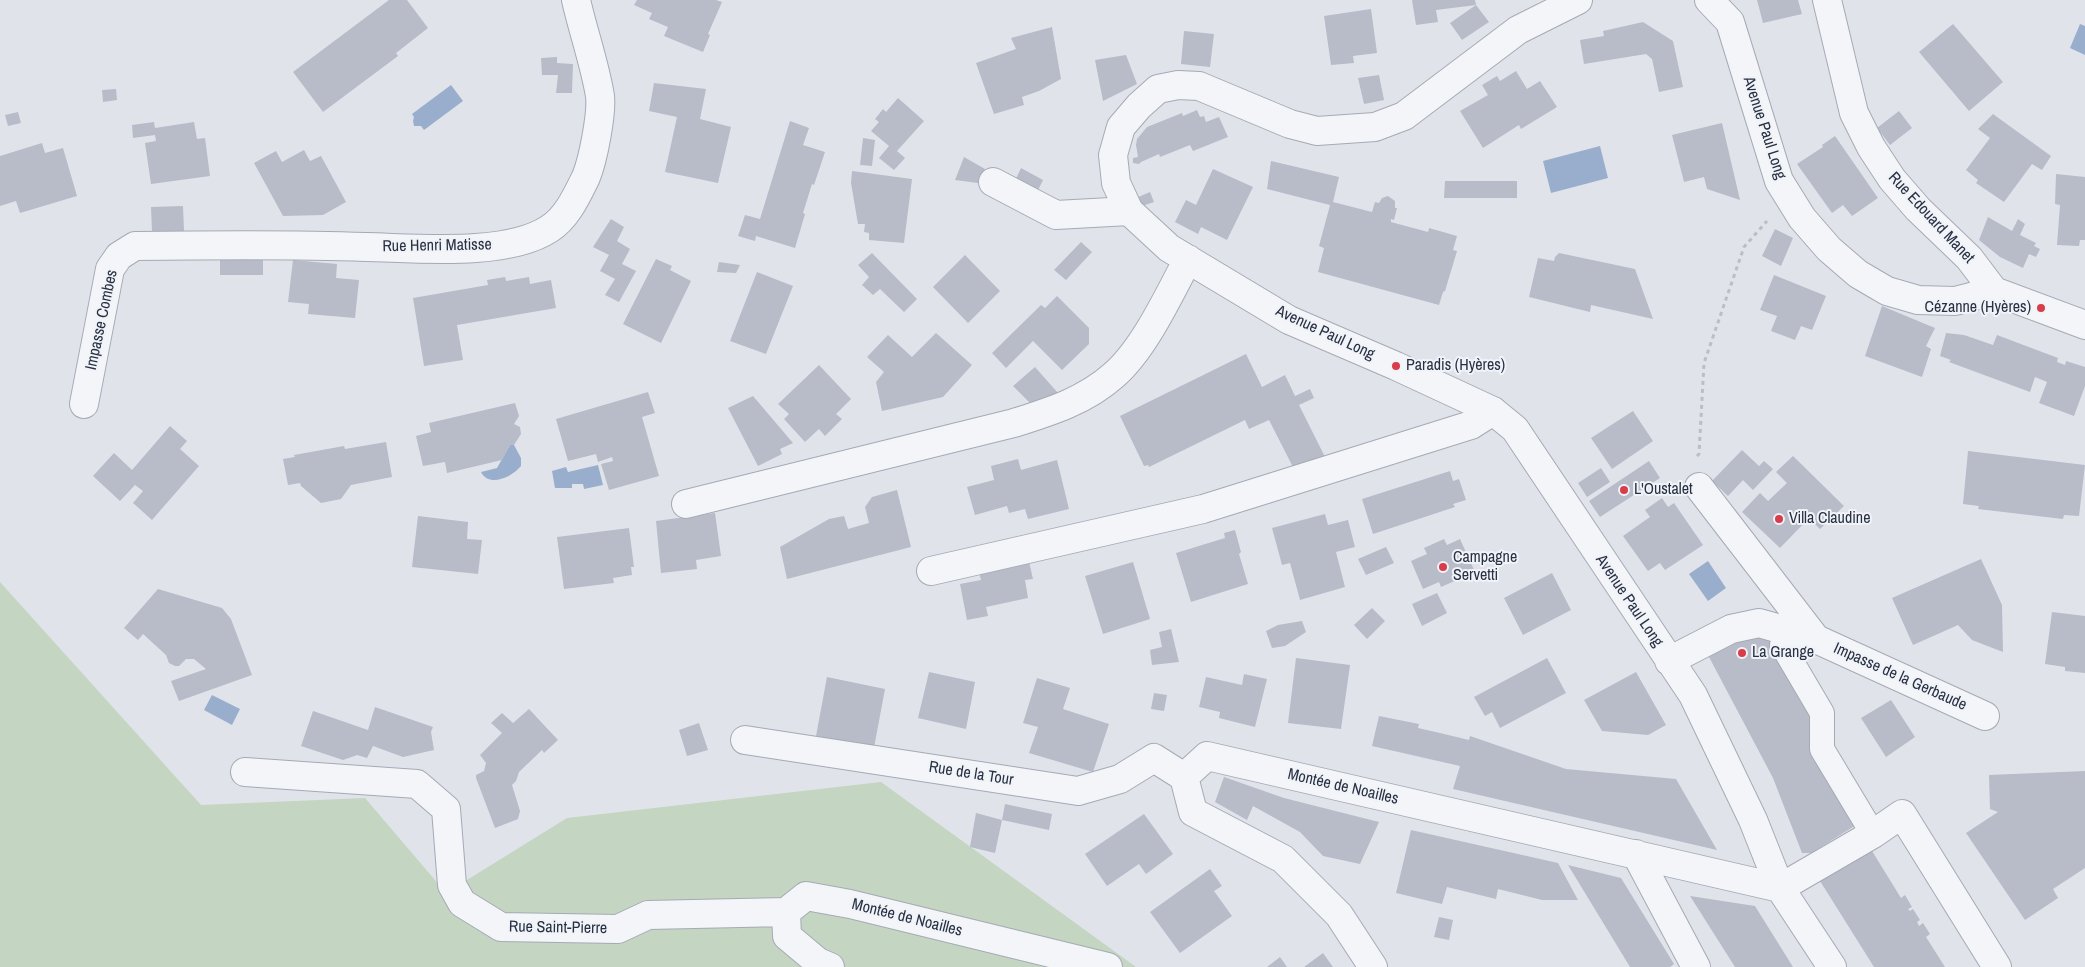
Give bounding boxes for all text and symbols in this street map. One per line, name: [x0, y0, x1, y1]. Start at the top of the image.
street label: Avenue Paul Long: [1738, 74, 1790, 182]
street label: Rue Edouard Manet: [1884, 169, 1978, 267]
street label: Rue Henri Matisse: [382, 235, 492, 257]
street label: Impasse Combes: [82, 268, 122, 372]
place label: Cézanne (Hyères): [1925, 298, 2031, 318]
street label: Avenue Paul Long: [1272, 302, 1378, 364]
marker: Cézanne (Hyères): [2035, 302, 2047, 314]
place label: Paradis (Hyères): [1406, 356, 1505, 376]
marker: Paradis (Hyères): [1390, 360, 1402, 372]
place label: L'Oustalet: [1634, 480, 1693, 500]
marker: L'Oustalet: [1618, 484, 1630, 496]
place label: Villa Claudine: [1789, 509, 1870, 529]
marker: Villa Claudine: [1773, 513, 1785, 525]
place label: Campagne Servetti: [1453, 548, 1517, 586]
street label: Avenue Paul Long: [1591, 551, 1667, 651]
marker: Campagne Servetti: [1437, 561, 1449, 573]
street label: Impasse de la Gerbaude: [1830, 639, 1970, 715]
place label: La Grange: [1752, 643, 1814, 663]
marker: La Grange: [1736, 647, 1748, 659]
street label: Rue de la Tour: [927, 758, 1015, 790]
street label: Montée de Noailles: [1286, 765, 1400, 809]
street label: Montée de Noailles: [850, 895, 964, 941]
street label: Rue Saint-Pierre: [509, 918, 607, 938]

